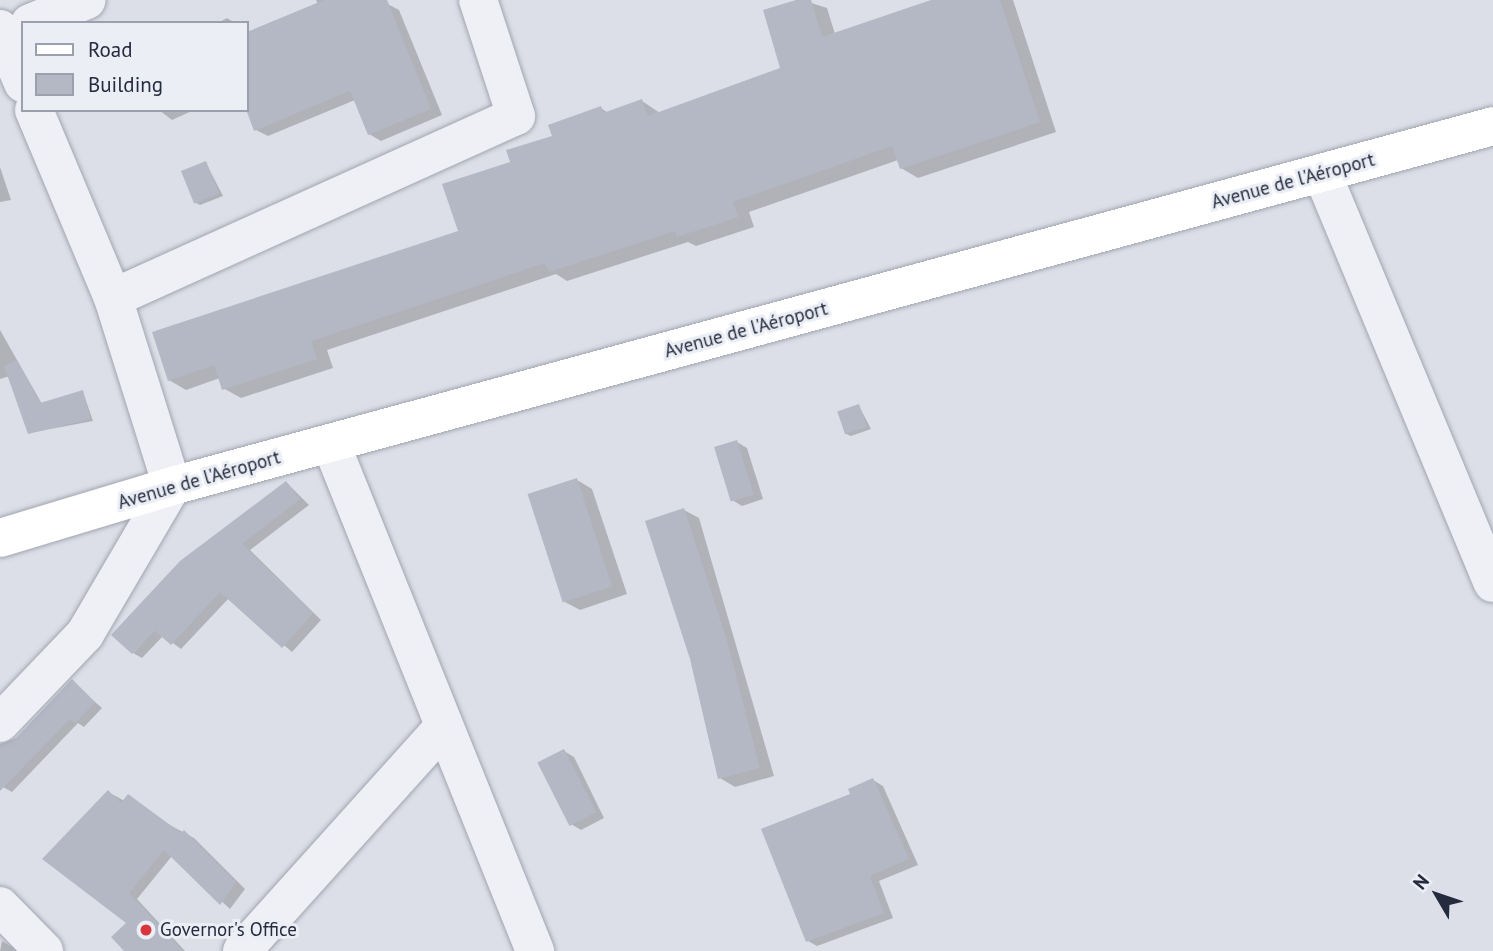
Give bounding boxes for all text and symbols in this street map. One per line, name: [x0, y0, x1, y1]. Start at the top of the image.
legend: [21, 21, 248, 112]
text: Road: [88, 36, 132, 63]
text: Building: [88, 71, 163, 98]
street label: Avenue de l'Aéroport: [1209, 148, 1377, 214]
street label: Avenue de l'Aéroport: [662, 297, 830, 363]
street label: Avenue de l'Aéroport: [115, 446, 283, 514]
north arrow: [1402, 860, 1472, 930]
text: N: [1407, 869, 1434, 894]
place label: Governor's Office: [160, 919, 297, 941]
marker: Governor's Office: [138, 922, 154, 938]

